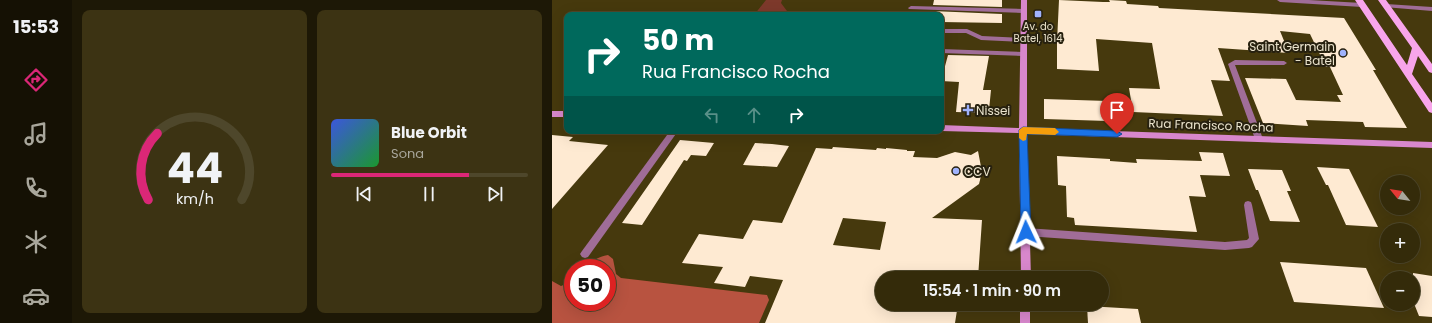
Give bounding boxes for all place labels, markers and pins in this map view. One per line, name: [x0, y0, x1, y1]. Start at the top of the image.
marker: Av. do Batel, 1614: [1033, 9, 1043, 19]
place label: Av. do Batel, 1614: [1014, 19, 1062, 46]
place label: Saint Germain - Batel: [1249, 38, 1335, 69]
marker: Saint Germain - Batel: [1338, 48, 1348, 58]
pin: [1100, 93, 1134, 134]
place label: Nissei: [976, 102, 1010, 119]
marker: Nissei: [963, 105, 973, 115]
place label: CCV: [964, 163, 991, 180]
marker: CCV: [951, 166, 961, 176]

